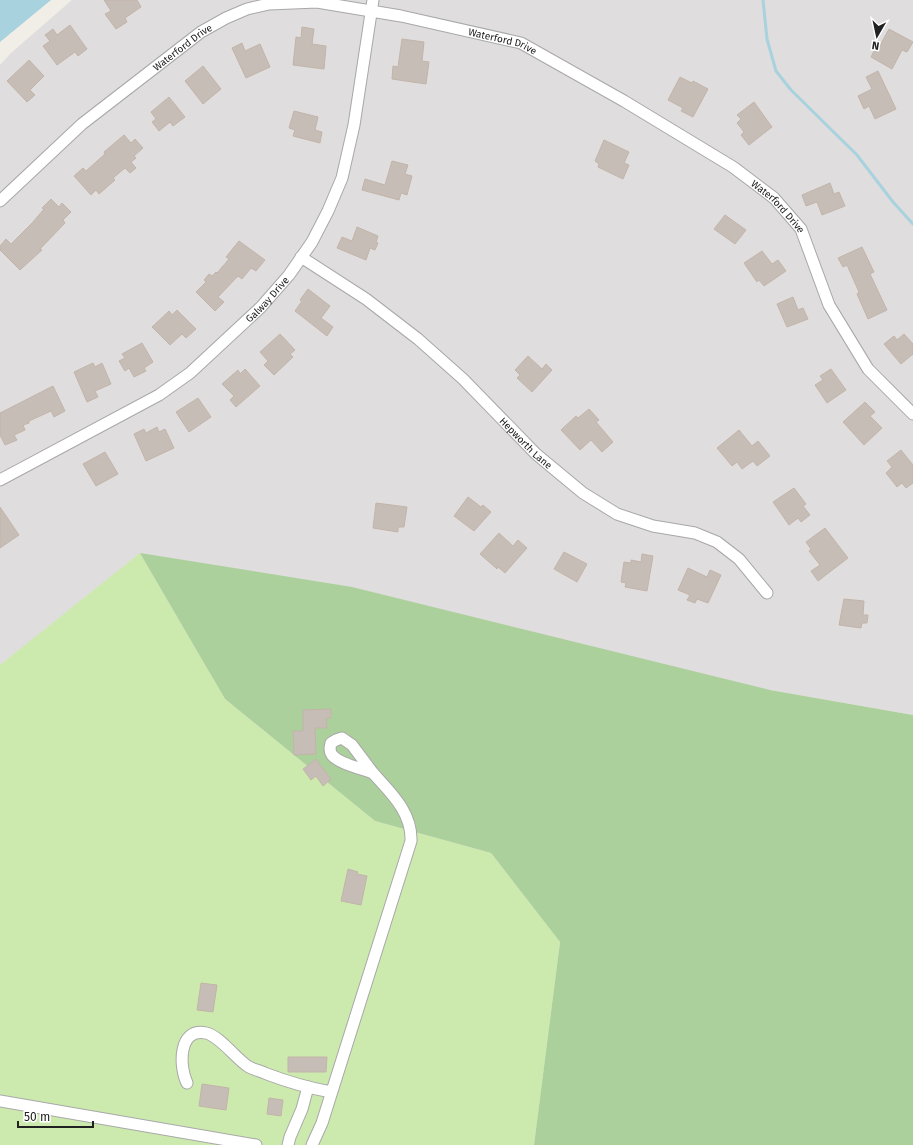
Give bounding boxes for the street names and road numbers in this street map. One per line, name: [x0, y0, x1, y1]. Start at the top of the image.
street label: Waterford Drive: [151, 22, 215, 74]
street label: Waterford Drive: [467, 26, 539, 58]
street label: Waterford Drive: [748, 178, 807, 234]
street label: Galway Drive: [243, 275, 292, 325]
street label: Hepworth Lane: [497, 415, 554, 472]

